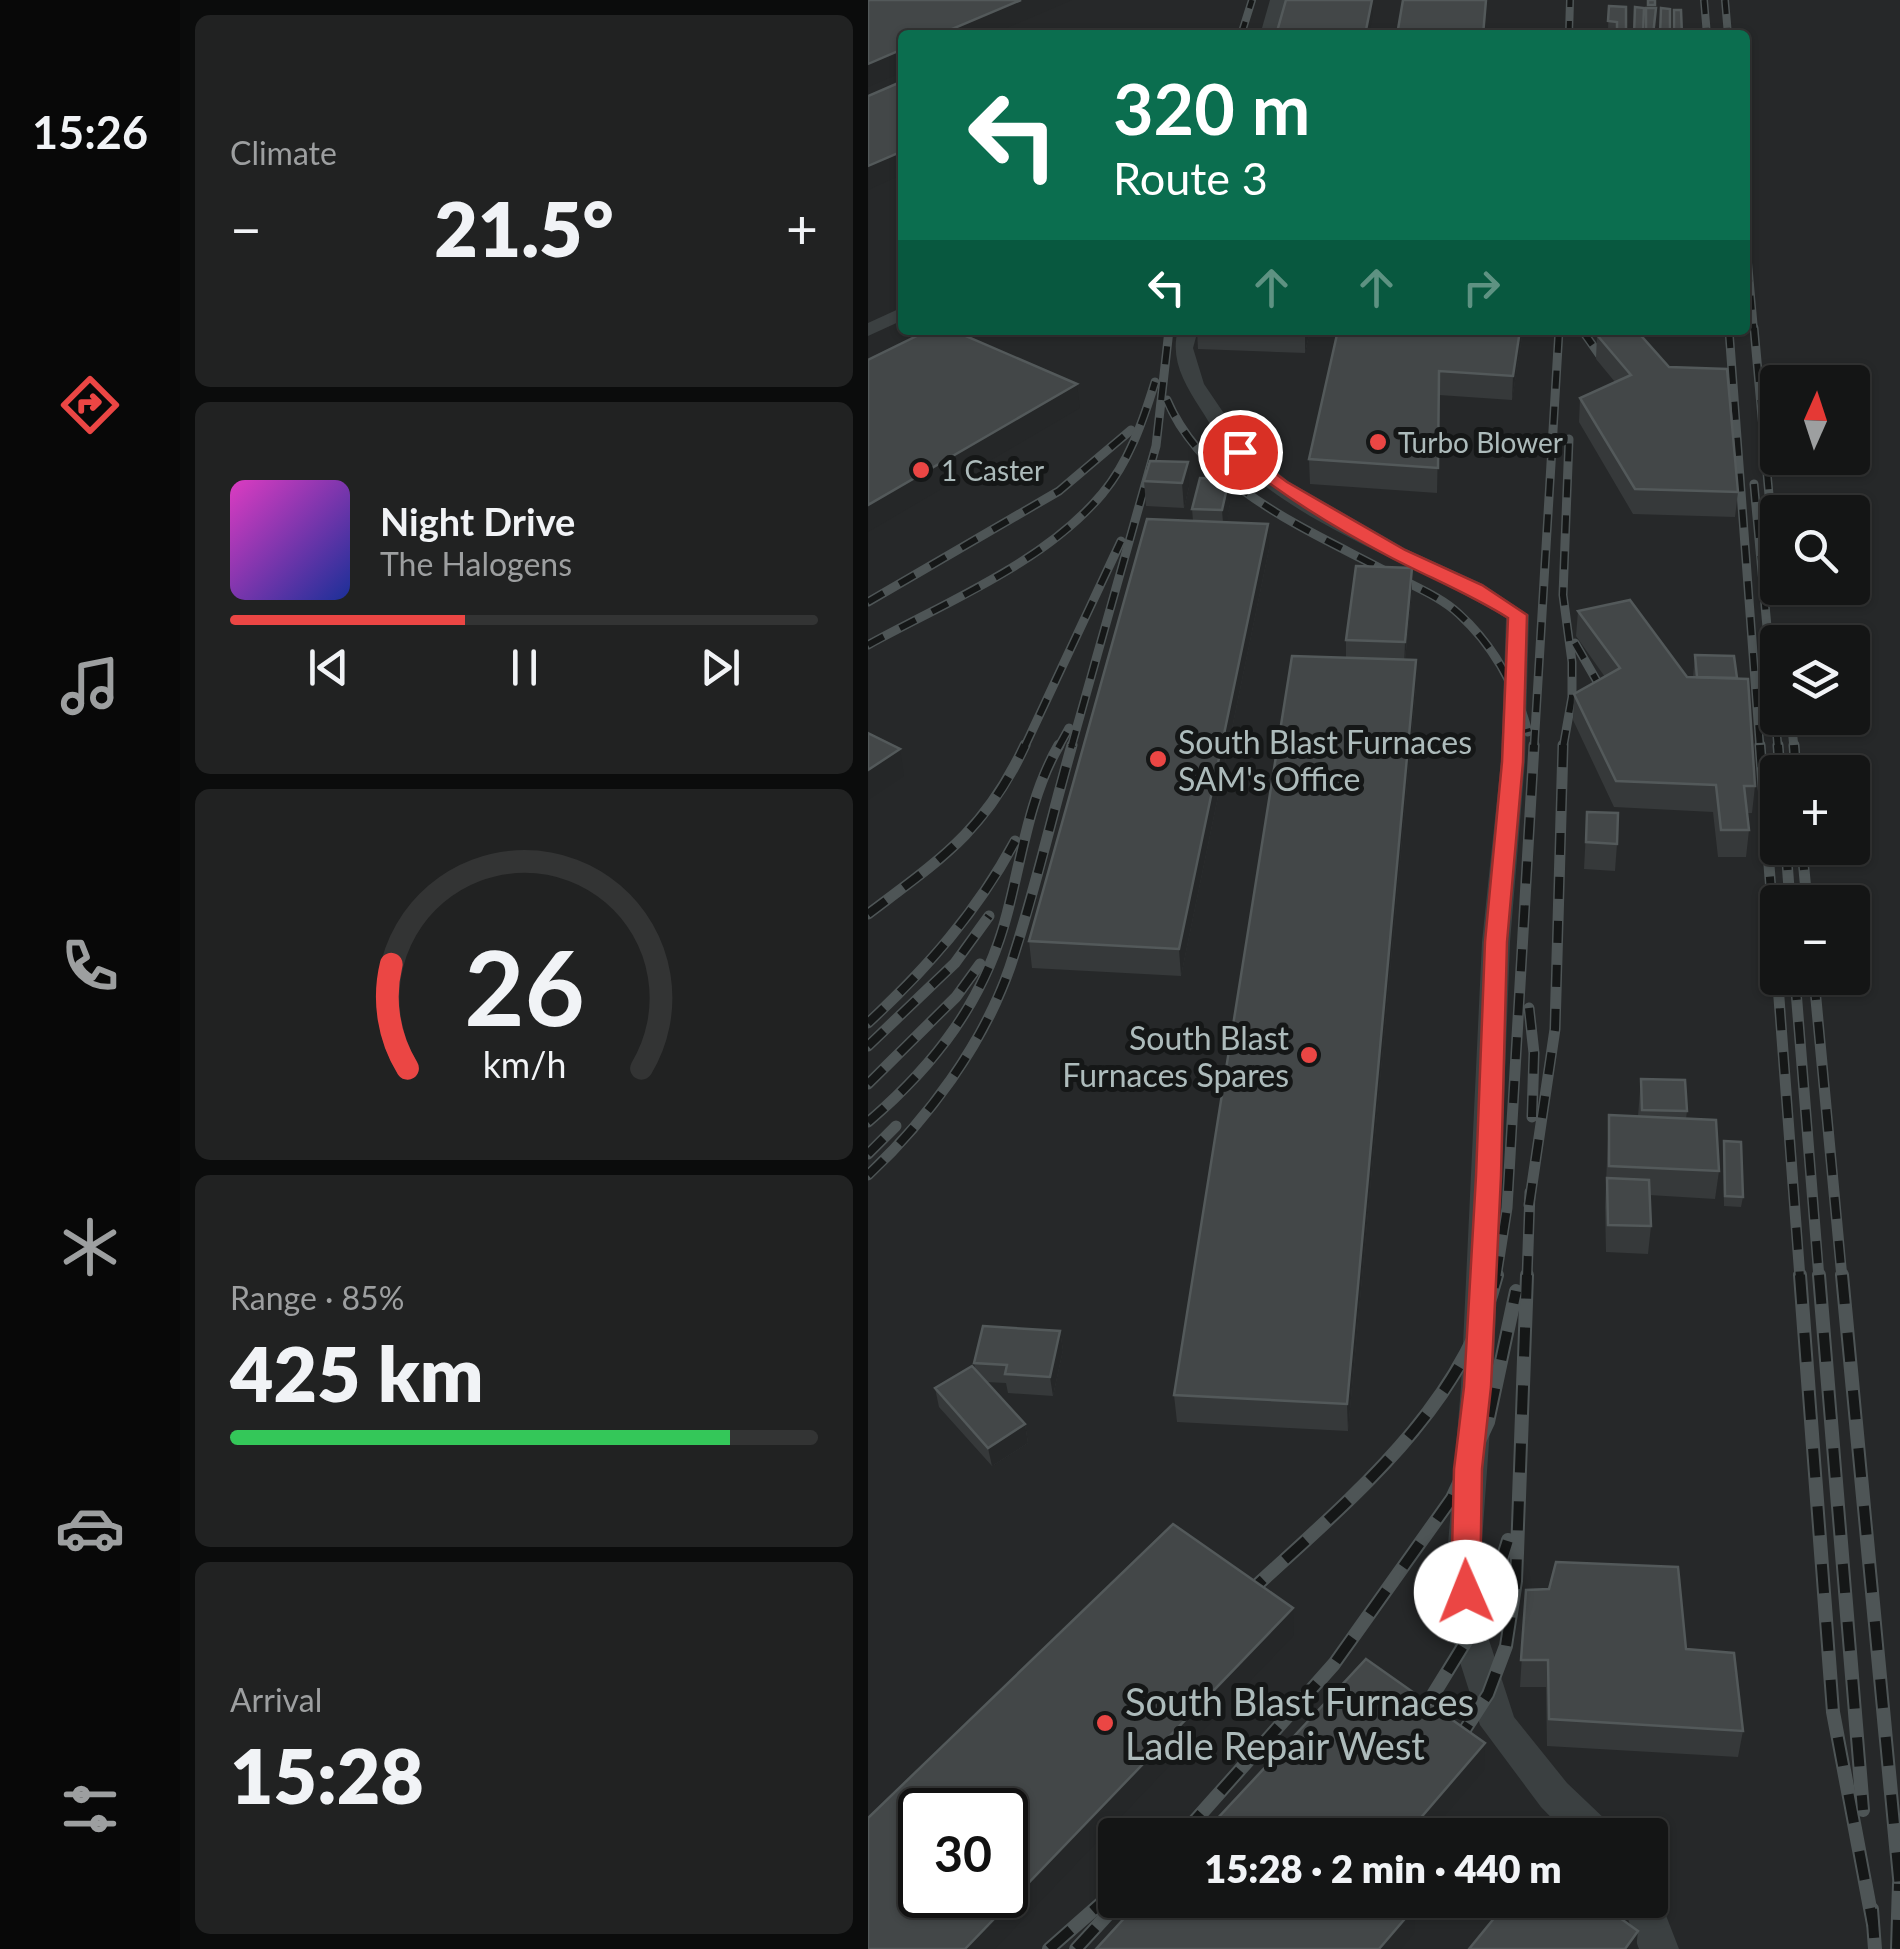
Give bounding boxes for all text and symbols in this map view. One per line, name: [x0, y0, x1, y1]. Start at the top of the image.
text: 320 m: [1113, 66, 1310, 150]
icon: left: [948, 70, 1078, 200]
text: 15:26: [32, 105, 148, 159]
text: Climate: [230, 133, 337, 172]
text: Route 3: [1113, 151, 1268, 205]
text: 21.5°: [434, 183, 614, 273]
text: −: [230, 195, 262, 261]
text: +: [786, 195, 818, 261]
icon: left: [1139, 260, 1194, 315]
icon: ahead: [1244, 260, 1299, 315]
icon: ahead: [1349, 260, 1404, 315]
icon: right: [1454, 260, 1509, 315]
north arrow: [1760, 365, 1870, 475]
map controls: [1760, 365, 1870, 995]
icon: directions: [55, 370, 125, 440]
pin: [1198, 410, 1283, 495]
icon: arrive: [1213, 425, 1268, 480]
place label: Turbo Blower: [1398, 425, 1563, 459]
marker: Turbo Blower: [1367, 431, 1389, 453]
place label: 1 Caster: [941, 453, 1044, 487]
marker: 1 Caster: [910, 459, 932, 481]
button: search: [1760, 495, 1870, 605]
text: Night Drive: [380, 498, 575, 544]
text: The Halogens: [380, 544, 572, 583]
button: layers: [1760, 625, 1870, 735]
icon: previous: [301, 640, 356, 695]
icon: pause: [497, 640, 552, 695]
icon: next: [693, 640, 748, 695]
icon: music: [55, 651, 125, 721]
place label: South Blast Furnaces SAM's Office: [1178, 722, 1472, 798]
marker: South Blast Furnaces SAM's Office: [1147, 748, 1169, 770]
button: +: [1760, 755, 1870, 865]
button: −: [1760, 885, 1870, 995]
text: 26: [464, 923, 584, 1048]
icon: phone: [55, 931, 125, 1001]
place label: South Blast Furnaces Spares: [1062, 1018, 1290, 1094]
text: km/h: [482, 1043, 566, 1086]
marker: South Blast Furnaces Spares: [1298, 1044, 1320, 1066]
icon: climate: [55, 1212, 125, 1282]
text: Range · 85%: [230, 1278, 404, 1317]
text: 425 km: [230, 1328, 484, 1418]
icon: car: [55, 1493, 125, 1563]
position arrow: [1414, 1540, 1518, 1644]
place label: South Blast Furnaces Ladle Repair West: [1125, 1678, 1474, 1768]
text: Arrival: [230, 1680, 322, 1719]
marker: South Blast Furnaces Ladle Repair West: [1094, 1712, 1116, 1734]
text: 15:28: [230, 1730, 424, 1820]
icon: filters: [55, 1774, 125, 1844]
speed limit sign: 30: [898, 1788, 1028, 1918]
text: 15:28 · 2 min · 440 m: [1204, 1845, 1562, 1891]

